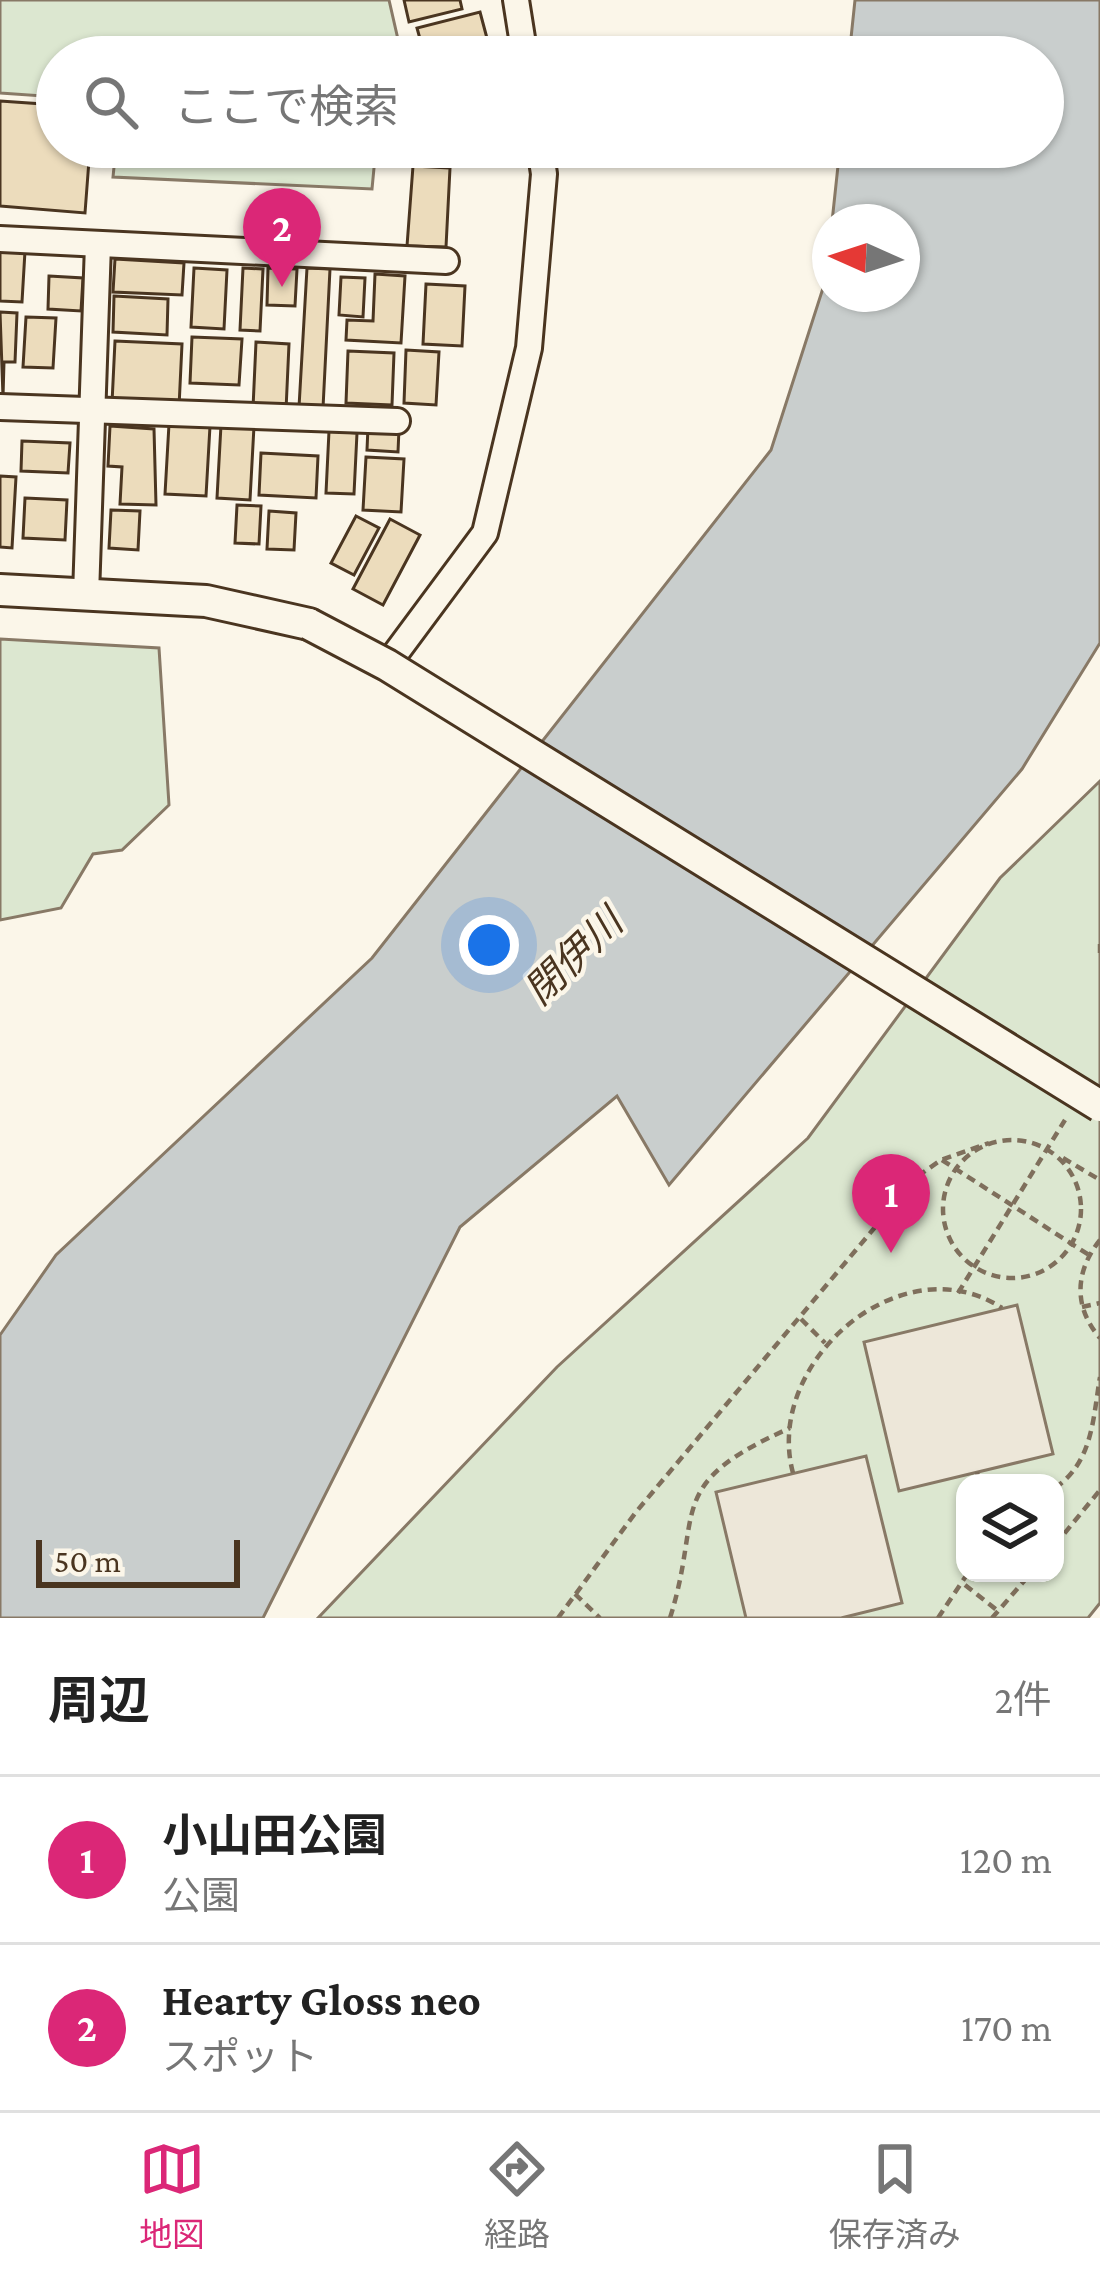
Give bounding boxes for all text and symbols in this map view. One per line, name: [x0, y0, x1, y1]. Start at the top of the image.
search box: [36, 36, 1064, 168]
icon: search: [78, 69, 144, 135]
text: ここで検索: [174, 82, 399, 132]
pin: 2: [243, 188, 321, 287]
north arrow: [812, 204, 920, 312]
water label: 閉伊川: [516, 897, 633, 1012]
your location: [459, 915, 519, 975]
pin: 1: [852, 1154, 930, 1253]
map controls: [956, 1474, 1064, 1582]
button: layers: [956, 1474, 1064, 1582]
scale bar: [36, 1534, 240, 1587]
text: 50 m: [54, 1542, 121, 1579]
text: 周辺: [48, 1672, 150, 1729]
text: 2件: [994, 1678, 1052, 1721]
text: 小山田公園: [162, 1811, 387, 1861]
text: 1: [80, 1838, 94, 1881]
text: 120 m: [960, 1838, 1052, 1881]
text: 公園: [162, 1874, 240, 1917]
text: Hearty Gloss neo: [162, 1975, 481, 2025]
text: 2: [77, 2006, 97, 2049]
text: 170 m: [961, 2006, 1052, 2049]
text: スポット: [162, 2035, 318, 2078]
tab: 地図: [139, 2136, 205, 2256]
tab: 経路: [484, 2136, 550, 2256]
tab: 保存済み: [829, 2136, 961, 2256]

